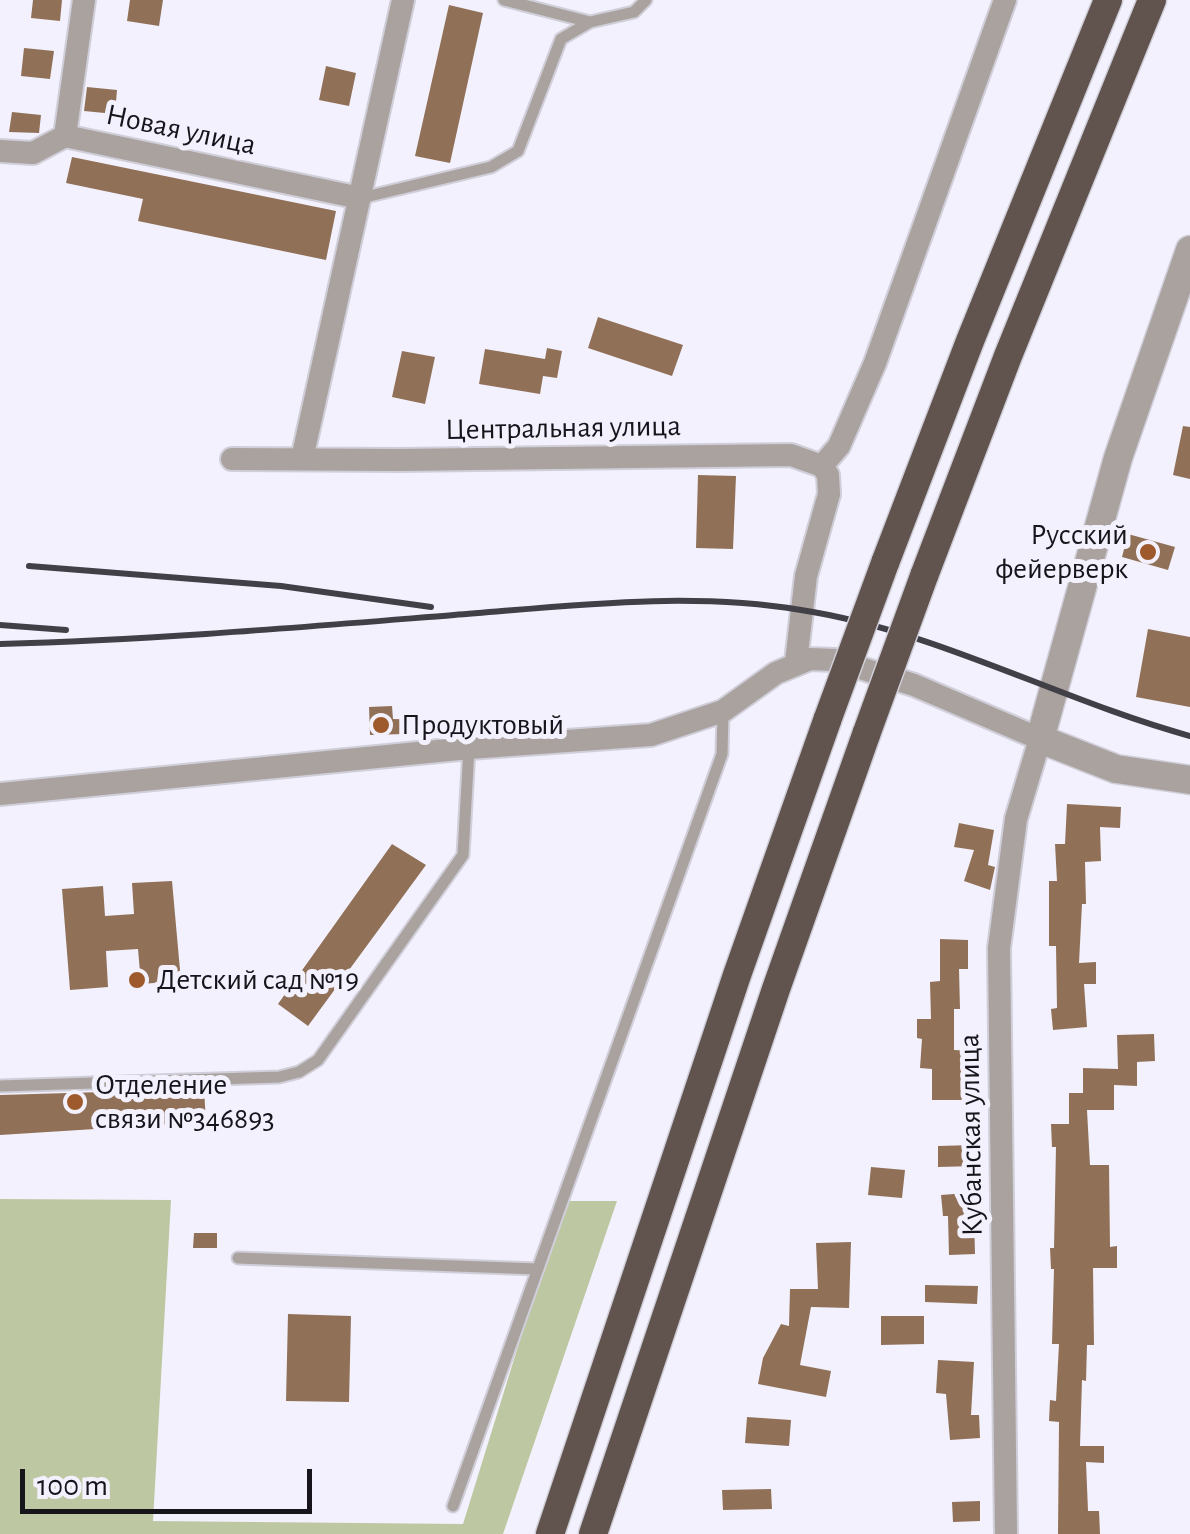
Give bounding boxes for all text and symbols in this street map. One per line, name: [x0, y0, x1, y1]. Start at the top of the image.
street label: Новая улица: [103, 97, 259, 163]
street label: Центральная улица: [445, 408, 681, 448]
place label: Русский фейерверк: [995, 517, 1128, 588]
marker: Русский фейерверк: [1137, 541, 1159, 563]
place label: Продуктовый: [401, 707, 564, 743]
marker: Продуктовый: [370, 714, 392, 736]
place label: Детский сад №19: [157, 962, 359, 998]
marker: Детский сад №19: [126, 969, 148, 991]
street label: Кубанская улица: [951, 1033, 991, 1237]
place label: Отделение связи №346893: [95, 1067, 275, 1138]
marker: Отделение связи №346893: [64, 1091, 86, 1113]
scale bar: [25, 1449, 318, 1511]
text: 100 m: [37, 1471, 108, 1501]

